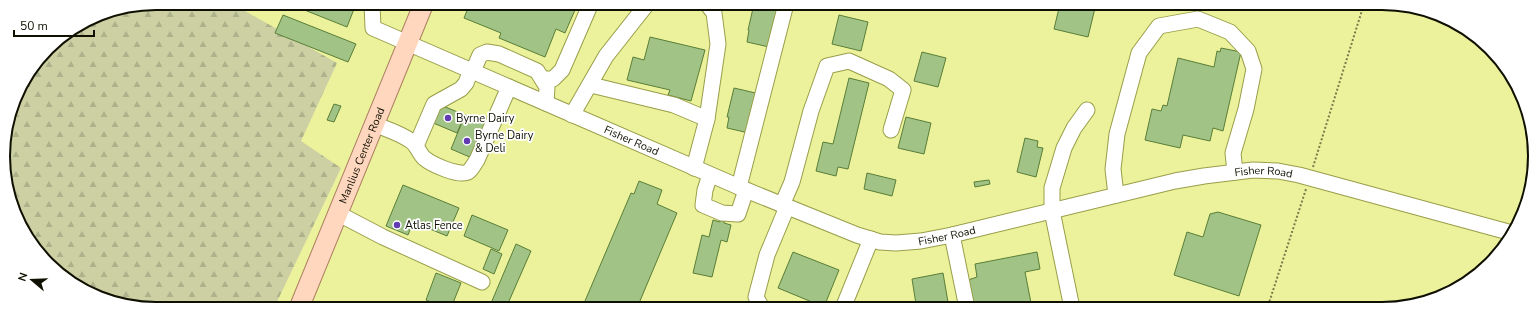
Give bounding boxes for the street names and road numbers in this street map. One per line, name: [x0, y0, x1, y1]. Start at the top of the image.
street label: Manlius Center Road: [335, 105, 388, 206]
street label: Fisher Road: [602, 122, 661, 159]
street label: Fisher Road: [1234, 162, 1294, 181]
street label: Fisher Road: [917, 222, 977, 249]

